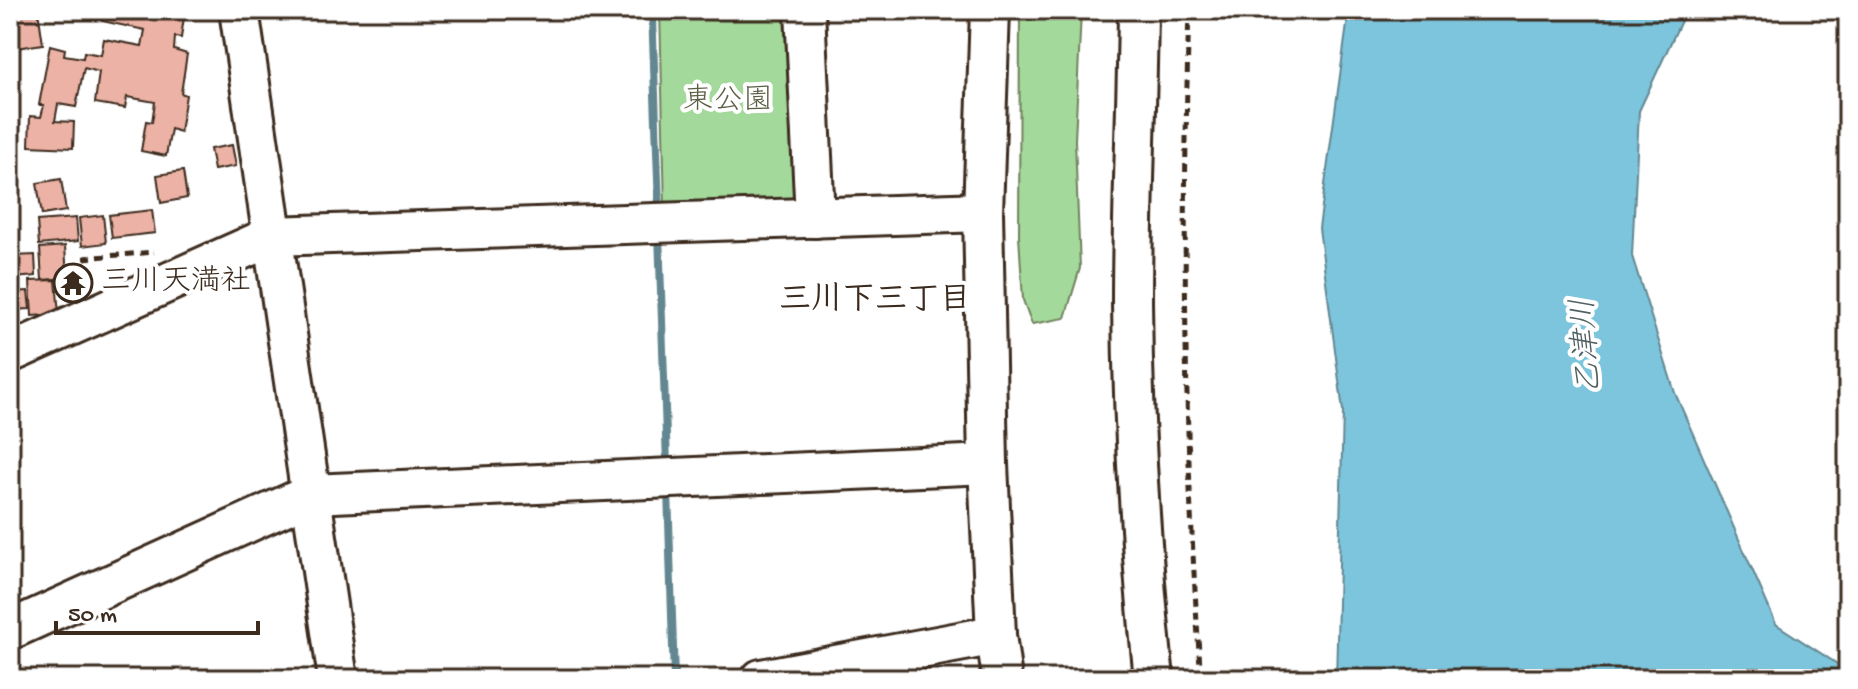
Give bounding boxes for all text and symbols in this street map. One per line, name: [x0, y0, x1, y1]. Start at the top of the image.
park label: 東公園: [683, 83, 773, 120]
temple icon: 三川天満社: [52, 262, 94, 304]
place label: 三川天満社: [101, 264, 251, 301]
district label: 三川下三丁目: [779, 282, 971, 321]
water label: 乙津川: [1566, 297, 1611, 395]
scale bar: [56, 585, 258, 635]
text: 50 m: [68, 602, 117, 631]

